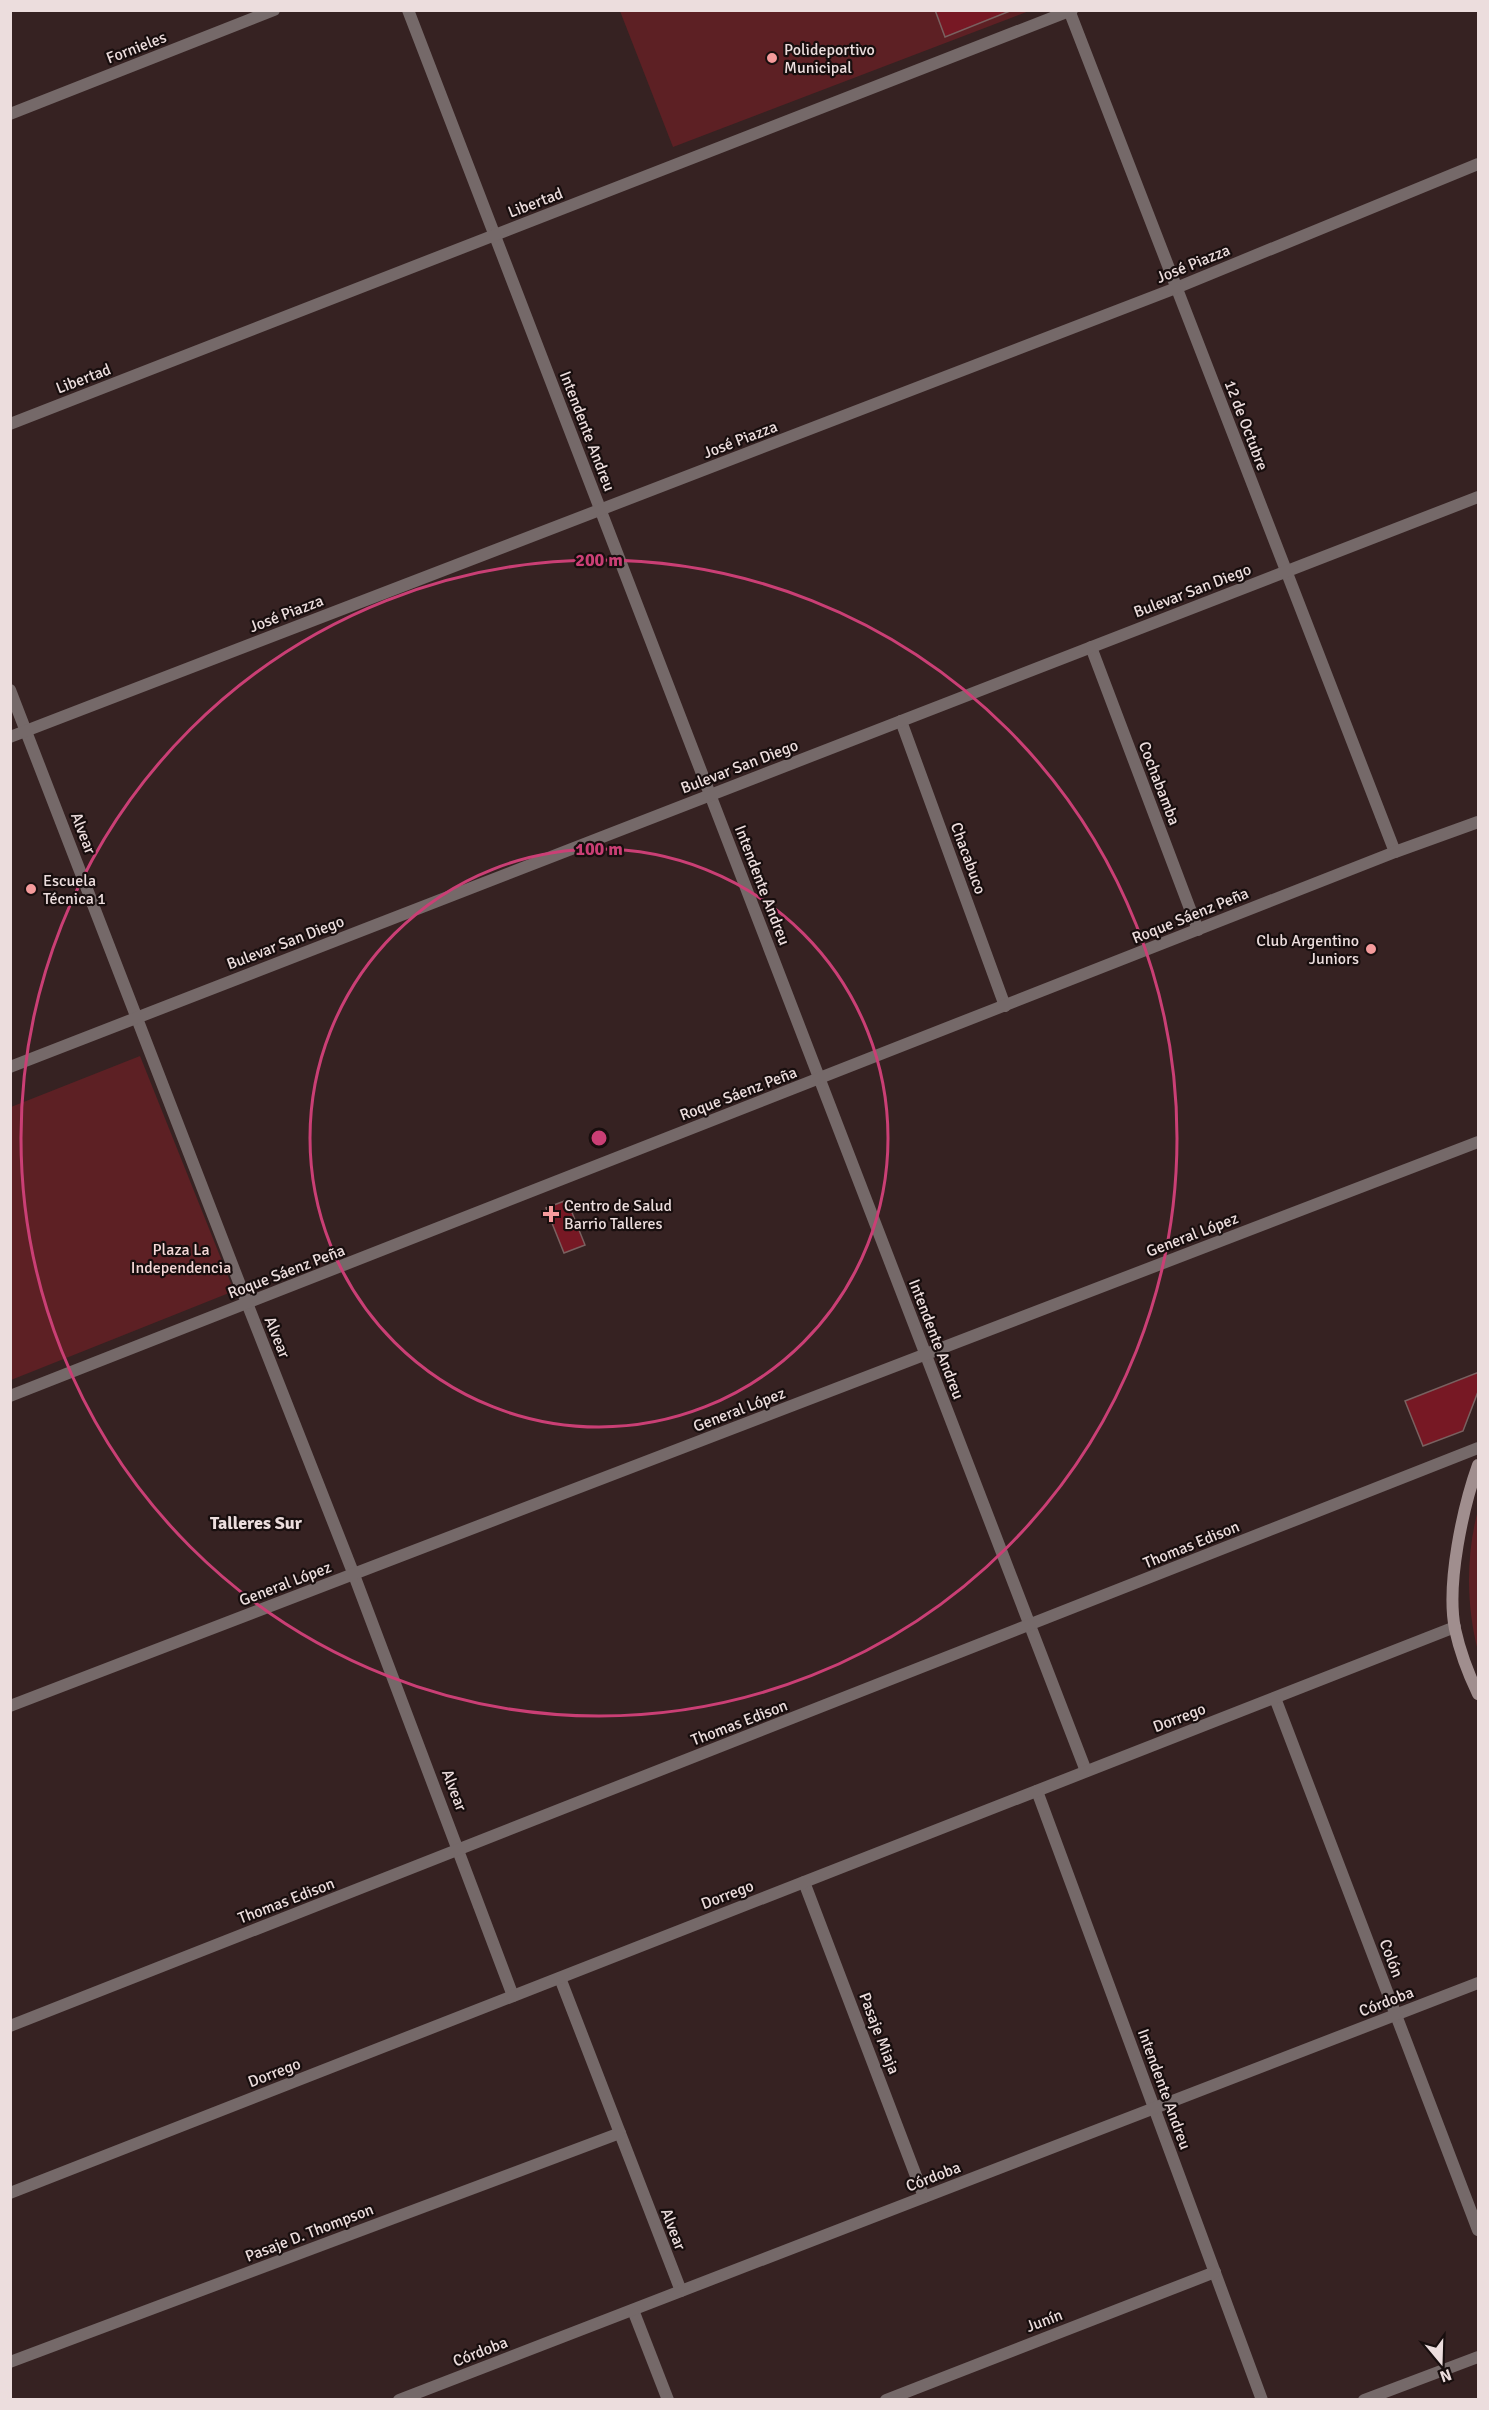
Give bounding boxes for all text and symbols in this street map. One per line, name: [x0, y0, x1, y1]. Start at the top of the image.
street label: Fornieles: [103, 27, 169, 69]
place label: Polideportivo Municipal: [784, 40, 875, 78]
marker: Polideportivo Municipal: [765, 51, 779, 65]
street label: Libertad: [505, 183, 566, 223]
street label: José Piazza: [1153, 240, 1233, 288]
street label: Libertad: [53, 359, 114, 399]
street label: Intendente Andreu: [555, 368, 619, 494]
street label: 12 de Octubre: [1220, 377, 1272, 473]
street label: José Piazza: [700, 417, 780, 463]
text: 200 m: [575, 549, 623, 571]
street label: Bulevar San Diego: [1131, 559, 1254, 623]
street label: José Piazza: [246, 591, 326, 637]
street label: Bulevar San Diego: [678, 735, 801, 799]
street label: Cochabamba: [1134, 739, 1184, 828]
street label: Alvear: [66, 810, 100, 857]
street label: Chacabuco: [946, 820, 990, 897]
street label: Intendente Andreu: [730, 822, 794, 948]
text: 100 m: [575, 838, 623, 860]
place label: Escuela Técnica 1: [43, 871, 106, 909]
marker: Escuela Técnica 1: [24, 882, 38, 896]
street label: Roque Sáenz Peña: [1129, 883, 1252, 948]
street label: Bulevar San Diego: [224, 911, 347, 975]
place label: Club Argentino Juniors: [1256, 931, 1359, 969]
marker: Club Argentino Juniors: [1364, 942, 1378, 956]
street label: Roque Sáenz Peña: [677, 1062, 800, 1126]
centre of rings: [589, 1128, 609, 1148]
place label: Centro de Salud Barrio Talleres: [564, 1196, 672, 1234]
marker: Centro de Salud Barrio Talleres: [542, 1205, 560, 1223]
street label: General López: [1143, 1208, 1241, 1262]
park label: Plaza La Independencia: [131, 1240, 231, 1278]
street label: Roque Sáenz Peña: [225, 1240, 348, 1304]
street label: Intendente Andreu: [904, 1276, 968, 1402]
street label: Alvear: [260, 1314, 294, 1361]
street label: General López: [690, 1383, 788, 1437]
district label: Talleres Sur: [210, 1512, 303, 1534]
street label: Thomas Edison: [1140, 1517, 1242, 1573]
street label: General López: [236, 1557, 334, 1611]
street label: Thomas Edison: [688, 1695, 791, 1751]
street label: Dorrego: [1150, 1699, 1209, 1737]
street label: Alvear: [437, 1767, 471, 1814]
street label: Thomas Edison: [235, 1873, 338, 1929]
street label: Dorrego: [698, 1876, 757, 1914]
street label: Colón: [1375, 1936, 1407, 1980]
street label: Córdoba: [1356, 1982, 1417, 2021]
street label: Pasaje Miaja: [854, 1990, 904, 2077]
street label: Intendente Andreu: [1133, 2026, 1195, 2153]
street label: Dorrego: [245, 2054, 304, 2092]
street label: Córdoba: [903, 2157, 964, 2196]
street label: Pasaje D. Thompson: [242, 2199, 376, 2267]
street label: Alvear: [656, 2206, 690, 2253]
street label: Junín: [1023, 2305, 1066, 2337]
street label: Córdoba: [450, 2332, 511, 2371]
north arrow: [1411, 2332, 1471, 2392]
text: N: [1437, 2364, 1454, 2387]

